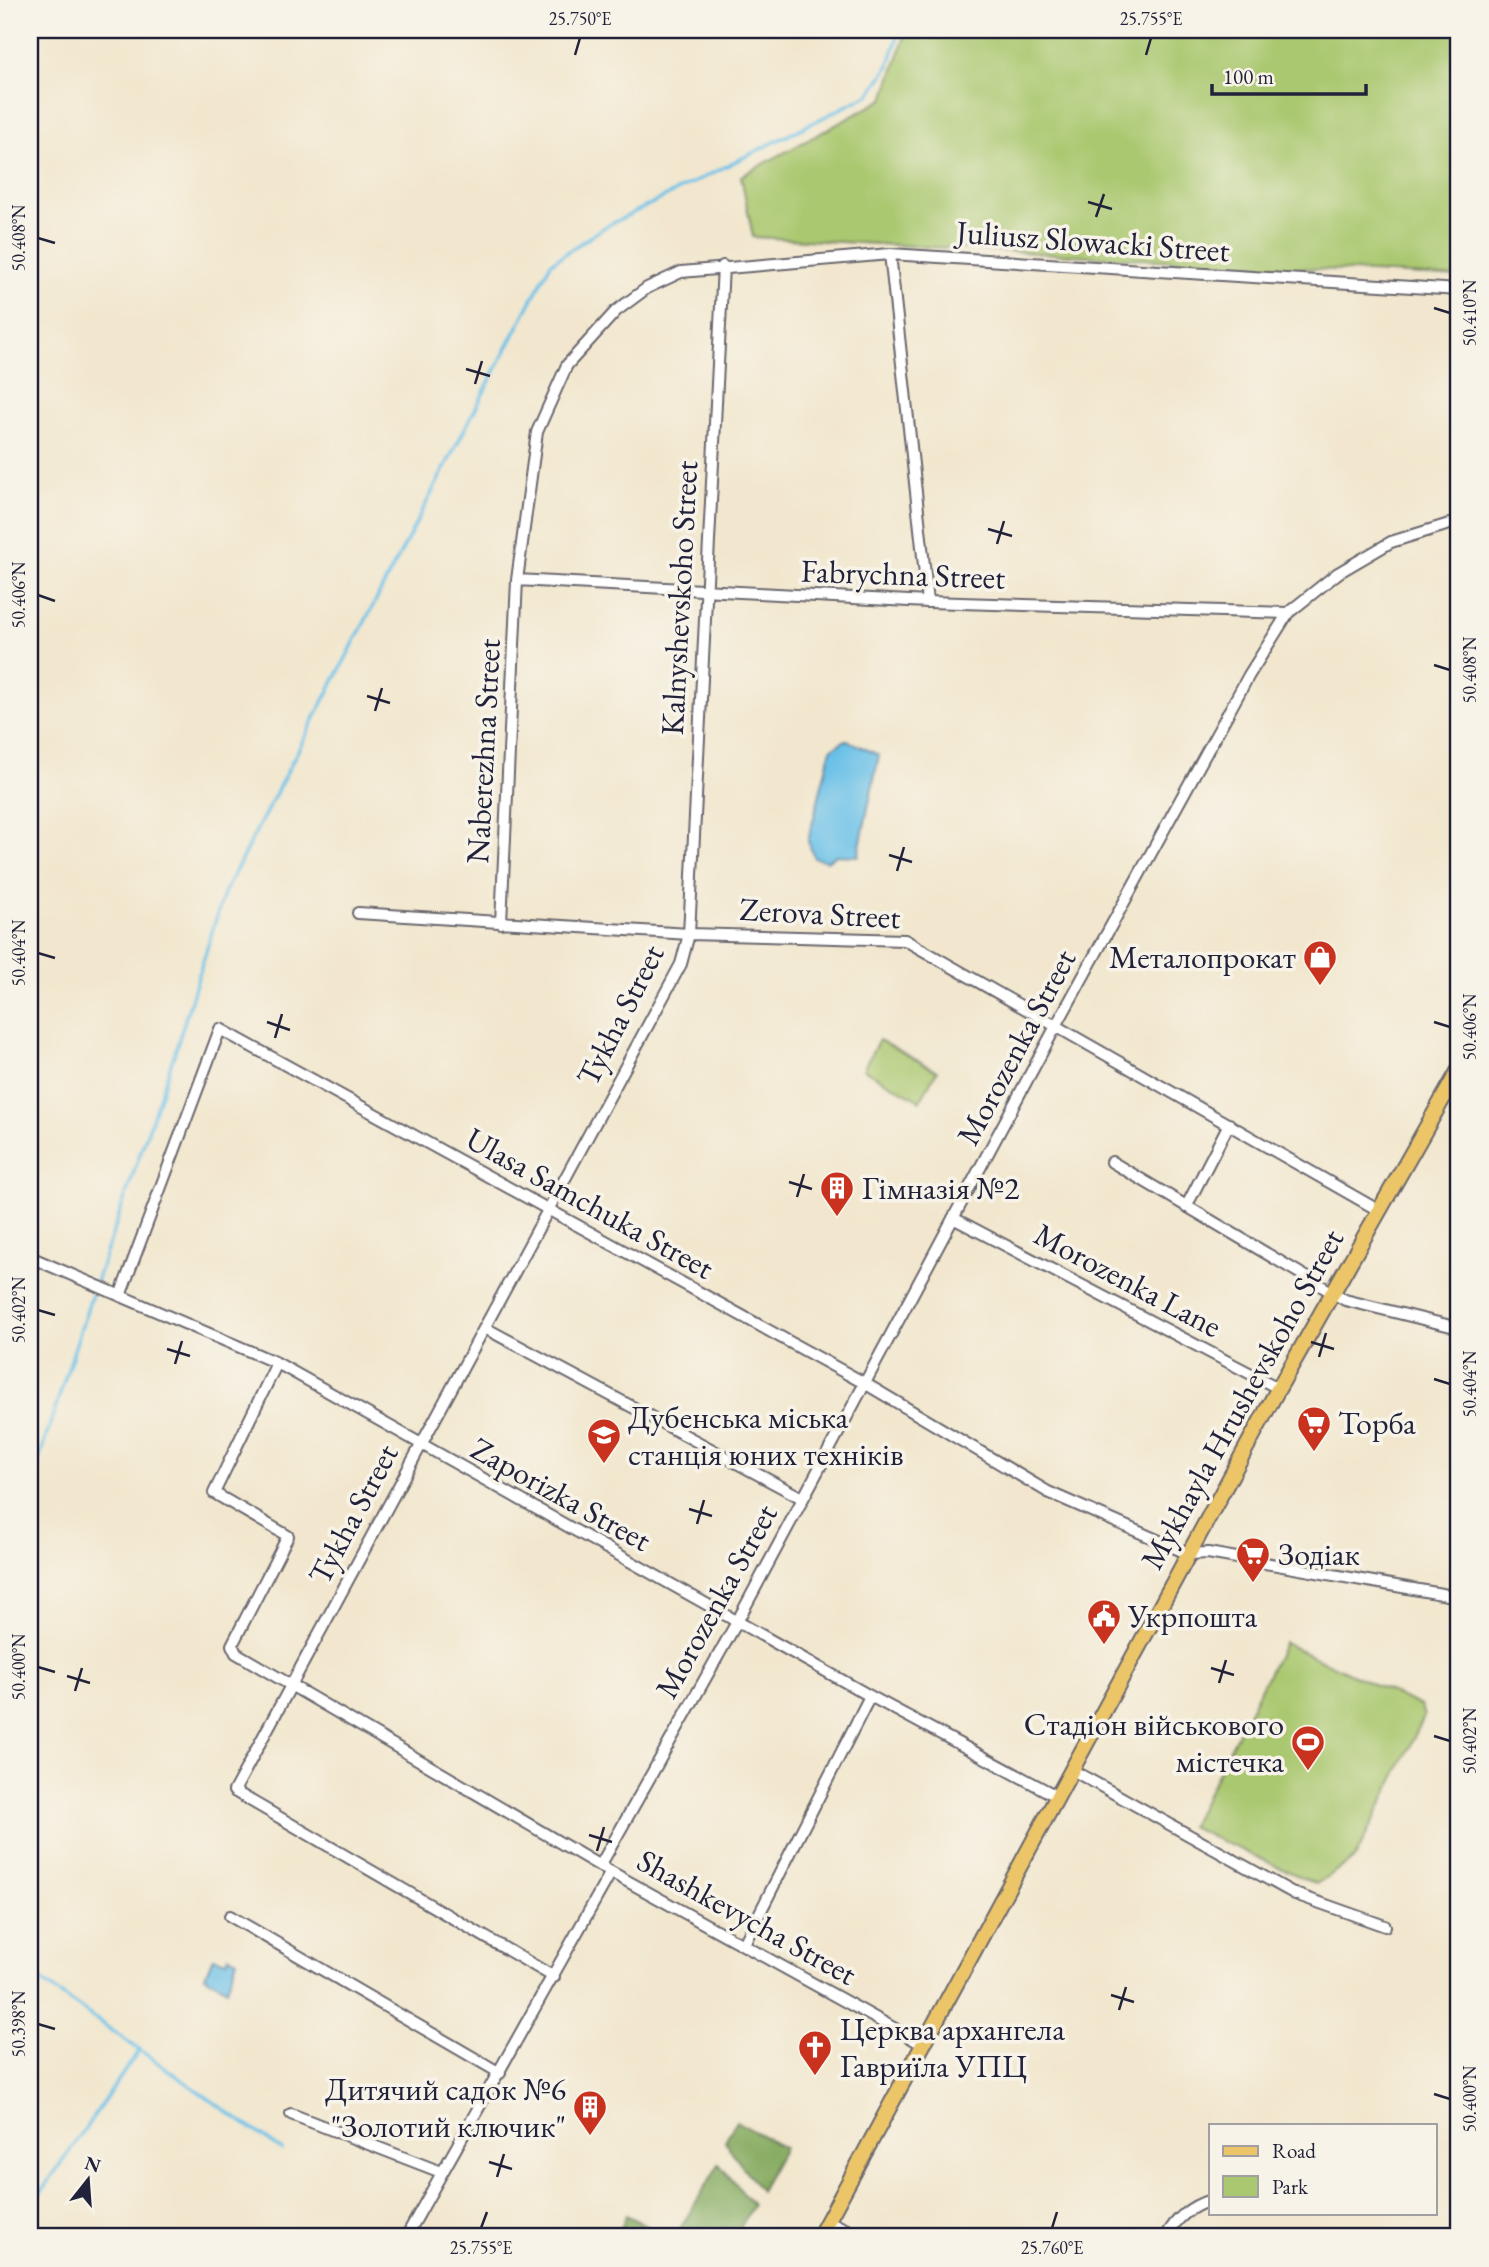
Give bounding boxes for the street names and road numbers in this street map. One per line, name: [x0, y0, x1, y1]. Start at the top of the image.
street label: Juliusz Slowacki Street: [952, 210, 1231, 271]
street label: Kalnyshevskoho Street: [651, 460, 707, 736]
street label: Fabrychna Street: [800, 549, 1006, 599]
street label: Naberezhna Street: [456, 637, 510, 865]
street label: Zerova Street: [739, 888, 901, 938]
street label: Tykha Street: [567, 937, 673, 1093]
street label: Morozenka Street: [947, 942, 1085, 1152]
street label: Ulasa Samchuka Street: [459, 1117, 721, 1289]
street label: Morozenka Lane: [1027, 1213, 1229, 1347]
street label: Mykhayla Hrushevskoho Street: [1131, 1221, 1353, 1577]
street label: Zaporizka Street: [464, 1427, 658, 1561]
street label: Tykha Street: [298, 1436, 408, 1592]
street label: Morozenka Street: [645, 1496, 787, 1706]
street label: Shashkevycha Street: [630, 1839, 864, 1995]

